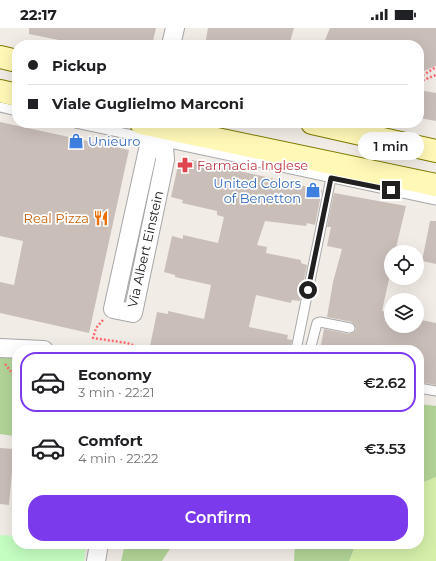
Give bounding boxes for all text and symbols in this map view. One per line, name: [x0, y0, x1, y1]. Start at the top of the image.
text: 22:17: [20, 5, 57, 24]
text: Pickup: [52, 56, 107, 75]
text: Viale Guglielmo Marconi: [52, 94, 244, 113]
shop icon: Unieuro: [67, 132, 85, 150]
callout: 1 min: [358, 132, 424, 160]
place label: Unieuro: [88, 133, 140, 149]
text: 1 min: [374, 138, 408, 154]
pharmacy icon: Farmacia Inglese: [176, 156, 194, 174]
place label: Farmacia Inglese: [197, 157, 308, 173]
place label: United Colors of Benetton: [213, 175, 301, 206]
shop icon: United Colors of Benetton: [304, 181, 322, 199]
route end: [382, 181, 400, 199]
street label: Via Albert Einstein: [124, 189, 166, 309]
restaurant icon: Real Pizza: [92, 209, 110, 227]
place label: Real Pizza: [24, 210, 89, 226]
map controls: [384, 245, 424, 333]
button: locate: [384, 245, 424, 285]
route start: [299, 281, 317, 299]
button: layers: [384, 293, 424, 333]
icon: car: [30, 364, 66, 400]
text: Economy: [78, 365, 151, 384]
text: €2.62: [364, 373, 406, 392]
text: 3 min · 22:21: [78, 384, 155, 400]
icon: car: [30, 430, 66, 466]
text: Comfort: [78, 431, 143, 450]
text: €3.53: [364, 439, 406, 458]
text: 4 min · 22:22: [78, 450, 158, 466]
button: Confirm: [28, 495, 408, 541]

